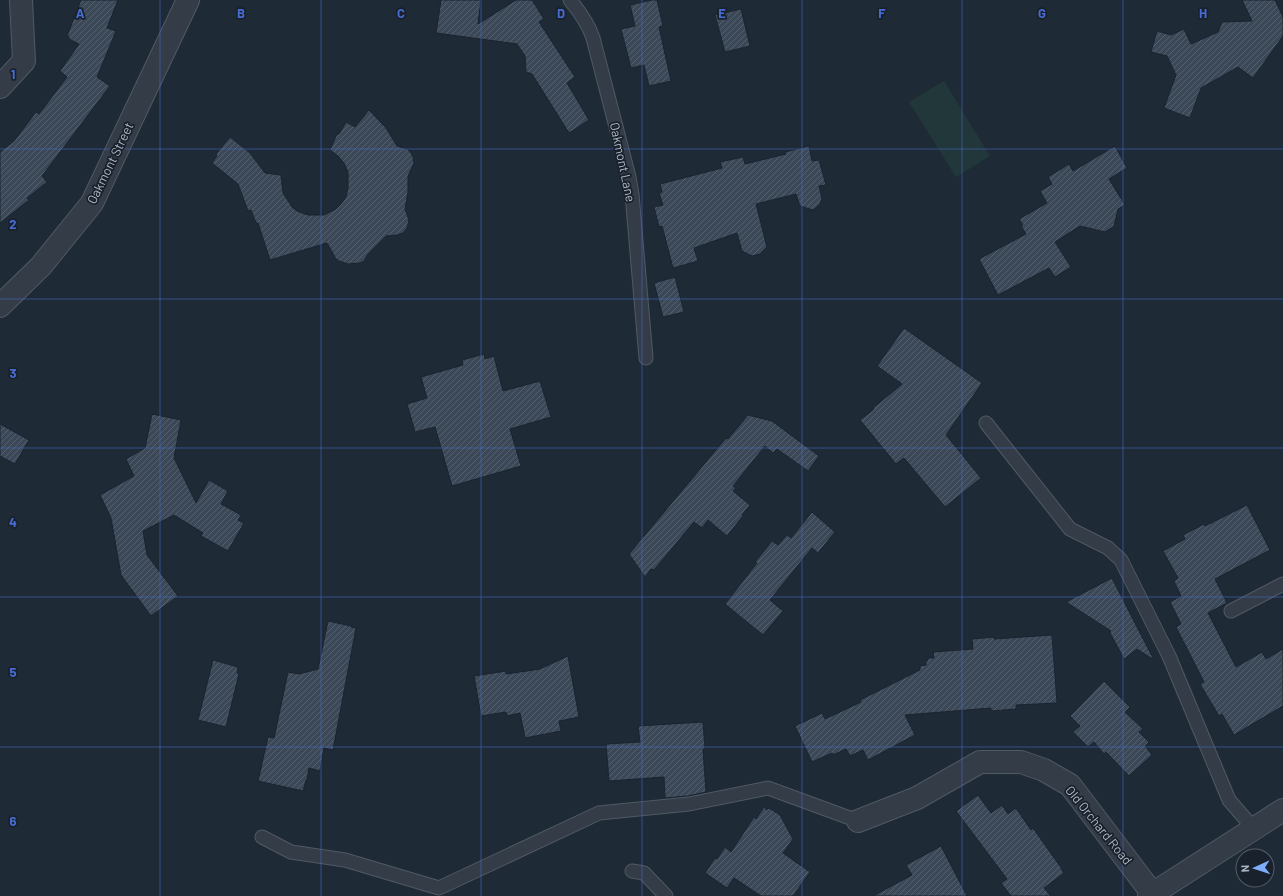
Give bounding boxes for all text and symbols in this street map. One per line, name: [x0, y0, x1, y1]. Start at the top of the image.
text: A: [76, 5, 85, 21]
text: B: [237, 5, 245, 21]
text: C: [397, 5, 405, 21]
text: D: [557, 5, 565, 21]
text: E: [718, 5, 726, 21]
text: F: [878, 5, 886, 21]
text: G: [1038, 5, 1046, 21]
text: H: [1199, 5, 1207, 21]
text: 1: [11, 66, 15, 82]
street label: Oakmont Street: [83, 120, 137, 206]
street label: Oakmont Lane: [607, 121, 639, 203]
text: 2: [9, 216, 17, 232]
text: 3: [9, 365, 17, 381]
text: 4: [9, 514, 17, 530]
text: 5: [9, 664, 17, 680]
street label: Old Orchard Road: [1062, 782, 1136, 868]
text: 6: [10, 813, 17, 829]
north arrow: [1235, 848, 1275, 888]
text: N: [1238, 865, 1251, 873]

